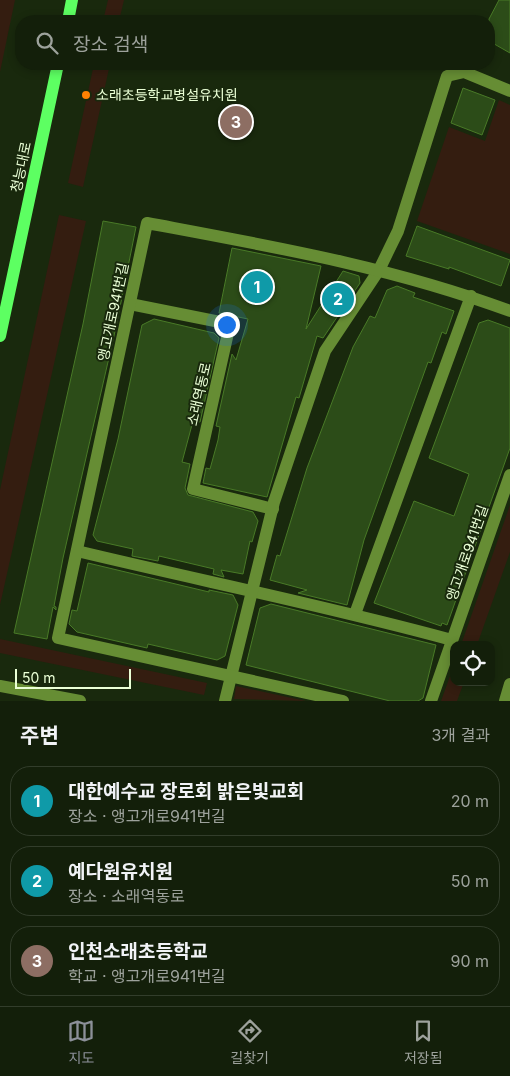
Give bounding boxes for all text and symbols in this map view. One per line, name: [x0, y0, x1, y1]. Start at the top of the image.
search box: [15, 15, 495, 70]
icon: search: [33, 29, 61, 57]
text: 장소 검색: [73, 33, 148, 56]
place label: 소래초등학교병설유치원: [96, 86, 238, 103]
marker: 소래초등학교병설유치원: [80, 89, 92, 101]
pin: 3: [220, 103, 252, 141]
street label: 청능대로: [7, 140, 34, 194]
street label: 앵고개로941번길: [94, 261, 131, 363]
pin: 1: [241, 268, 273, 306]
pin: 2: [322, 280, 354, 318]
your location: [214, 312, 240, 338]
street label: 소래역동로: [183, 360, 214, 427]
street label: 앵고개로941번길: [442, 503, 491, 603]
map controls: [450, 641, 495, 686]
button: locate: [450, 641, 495, 686]
scale bar: [15, 666, 131, 689]
text: 50 m: [22, 669, 56, 686]
text: 주변: [20, 723, 59, 748]
text: 3개 결과: [431, 725, 490, 745]
text: 대한예수교 장로회 밝은빛교회: [68, 780, 304, 803]
text: 1: [34, 791, 40, 811]
text: 20 m: [451, 791, 489, 811]
text: 장소 · 앵고개로941번길: [68, 806, 226, 826]
text: 예다원유치원: [68, 860, 173, 883]
text: 2: [32, 871, 42, 891]
text: 50 m: [451, 871, 489, 891]
text: 장소 · 소래역동로: [68, 886, 185, 906]
text: 인천소래초등학교: [68, 940, 208, 963]
text: 3: [32, 951, 42, 971]
text: 90 m: [450, 951, 489, 971]
text: 학교 · 앵고개로941번길: [68, 966, 226, 986]
tab: 지도: [67, 1017, 95, 1067]
tab: 길찾기: [230, 1017, 269, 1067]
tab: 저장됨: [404, 1017, 443, 1067]

